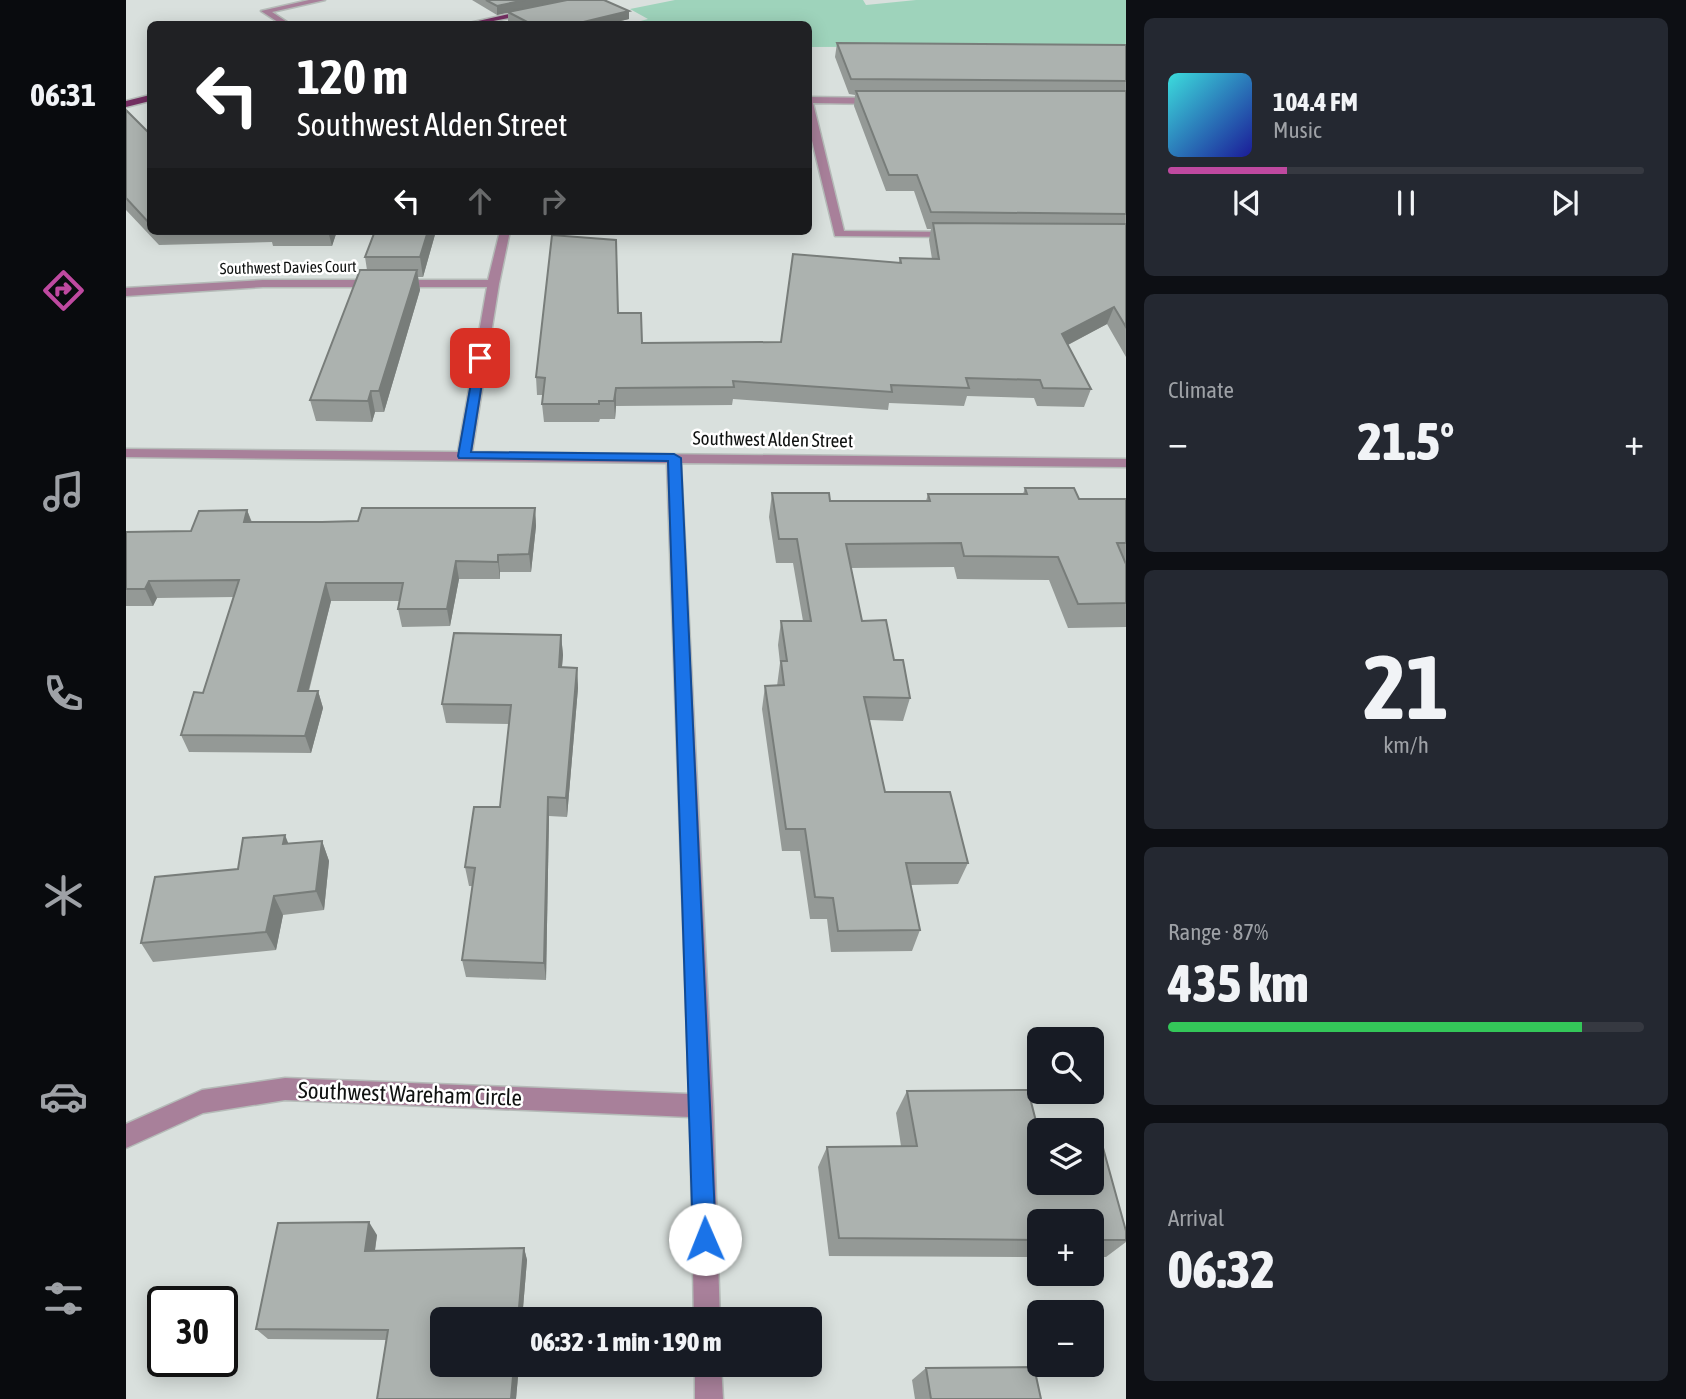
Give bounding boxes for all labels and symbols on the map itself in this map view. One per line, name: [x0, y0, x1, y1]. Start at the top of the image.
street label: Southwest Davies Court: [219, 257, 357, 277]
pin: [450, 328, 510, 388]
street label: Southwest Alden Street: [692, 427, 854, 451]
street label: Southwest Wareham Circle: [298, 1077, 522, 1111]
position arrow: [668, 1202, 742, 1276]
speed limit sign: 30: [147, 1286, 238, 1377]

